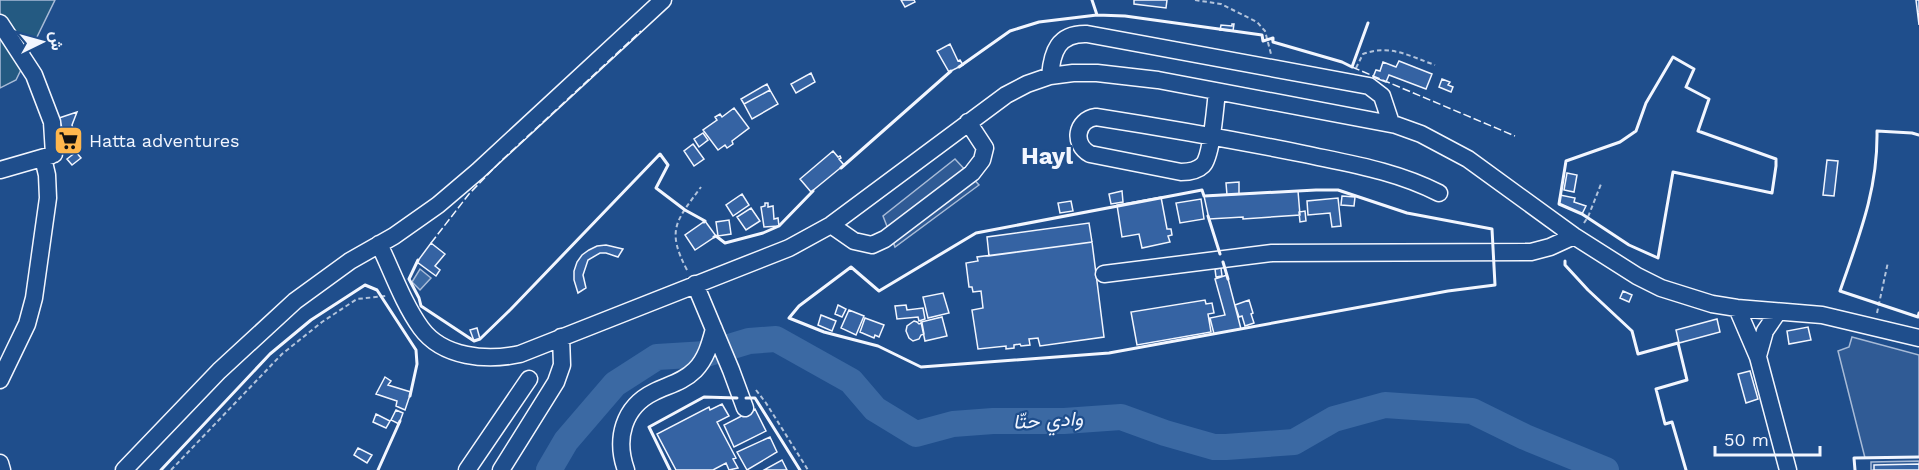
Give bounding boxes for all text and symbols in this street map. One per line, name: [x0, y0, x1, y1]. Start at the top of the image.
north arrow: [12, 12, 72, 72]
text: ش: [46, 30, 67, 51]
supermarket icon: Hatta adventures: [52, 125, 84, 157]
place label: Hatta adventures: [89, 130, 240, 151]
district label: Hayl: [1021, 142, 1073, 170]
water label: وادي حتّا: [1012, 406, 1084, 438]
scale bar: [1715, 419, 1820, 457]
text: 50 m: [1724, 429, 1769, 450]

